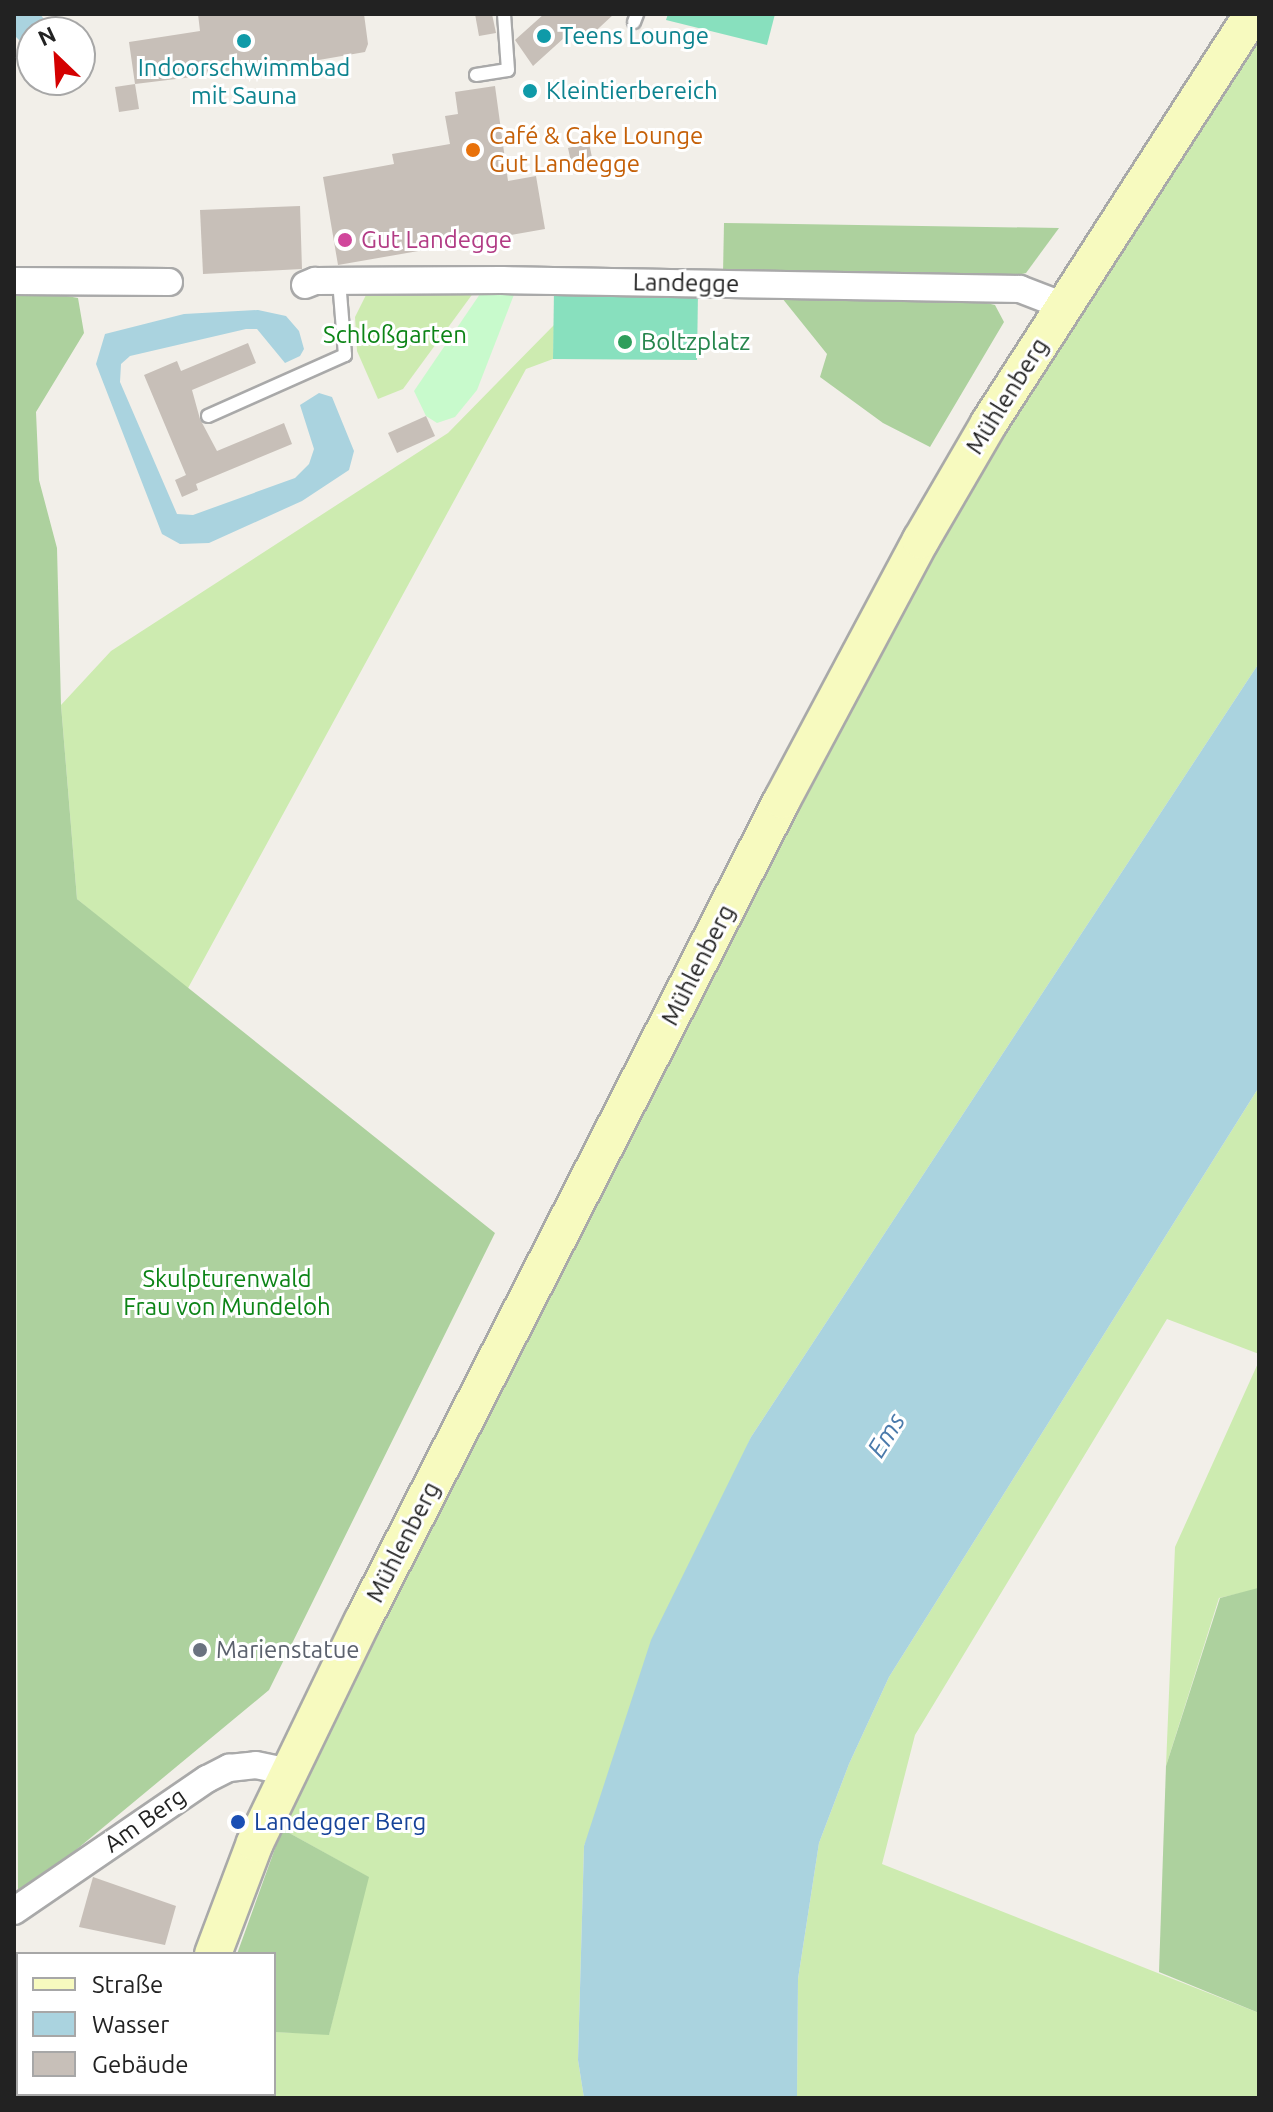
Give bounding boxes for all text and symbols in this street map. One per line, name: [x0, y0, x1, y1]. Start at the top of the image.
north arrow: [16, 16, 96, 96]
text: N: [34, 21, 59, 50]
place label: Teens Lounge: [560, 22, 709, 50]
marker: Teens Lounge: [535, 27, 553, 45]
marker: Indoorschwimmbad mit Sauna: [235, 32, 253, 50]
place label: Indoorschwimmbad mit Sauna: [138, 54, 350, 110]
place label: Kleintierbereich: [546, 77, 718, 105]
marker: Kleintierbereich: [521, 82, 539, 100]
place label: Café & Cake Lounge Gut Landegge: [489, 122, 703, 178]
marker: Café & Cake Lounge Gut Landegge: [464, 141, 482, 159]
place label: Gut Landegge: [361, 226, 512, 254]
marker: Gut Landegge: [336, 231, 354, 249]
street label: Landegge: [633, 268, 739, 298]
park label: Schloßgarten: [323, 321, 467, 349]
place label: Boltzplatz: [641, 328, 750, 356]
marker: Boltzplatz: [616, 333, 634, 351]
street label: Mühlenberg: [960, 333, 1054, 459]
street label: Mühlenberg: [655, 900, 741, 1030]
park label: Skulpturenwald Frau von Mundeloh: [123, 1265, 331, 1321]
water label: Ems: [860, 1407, 912, 1463]
street label: Mühlenberg: [360, 1477, 446, 1607]
place label: Marienstatue: [216, 1636, 360, 1664]
marker: Marienstatue: [191, 1641, 209, 1659]
street label: Am Berg: [99, 1781, 191, 1859]
place label: Landegger Berg: [254, 1808, 426, 1836]
marker: Landegger Berg: [229, 1813, 247, 1831]
legend: [16, 1952, 276, 2096]
text: Straße: [92, 1971, 163, 1998]
text: Wasser: [92, 2011, 169, 2038]
text: Gebäude: [92, 2051, 189, 2078]

